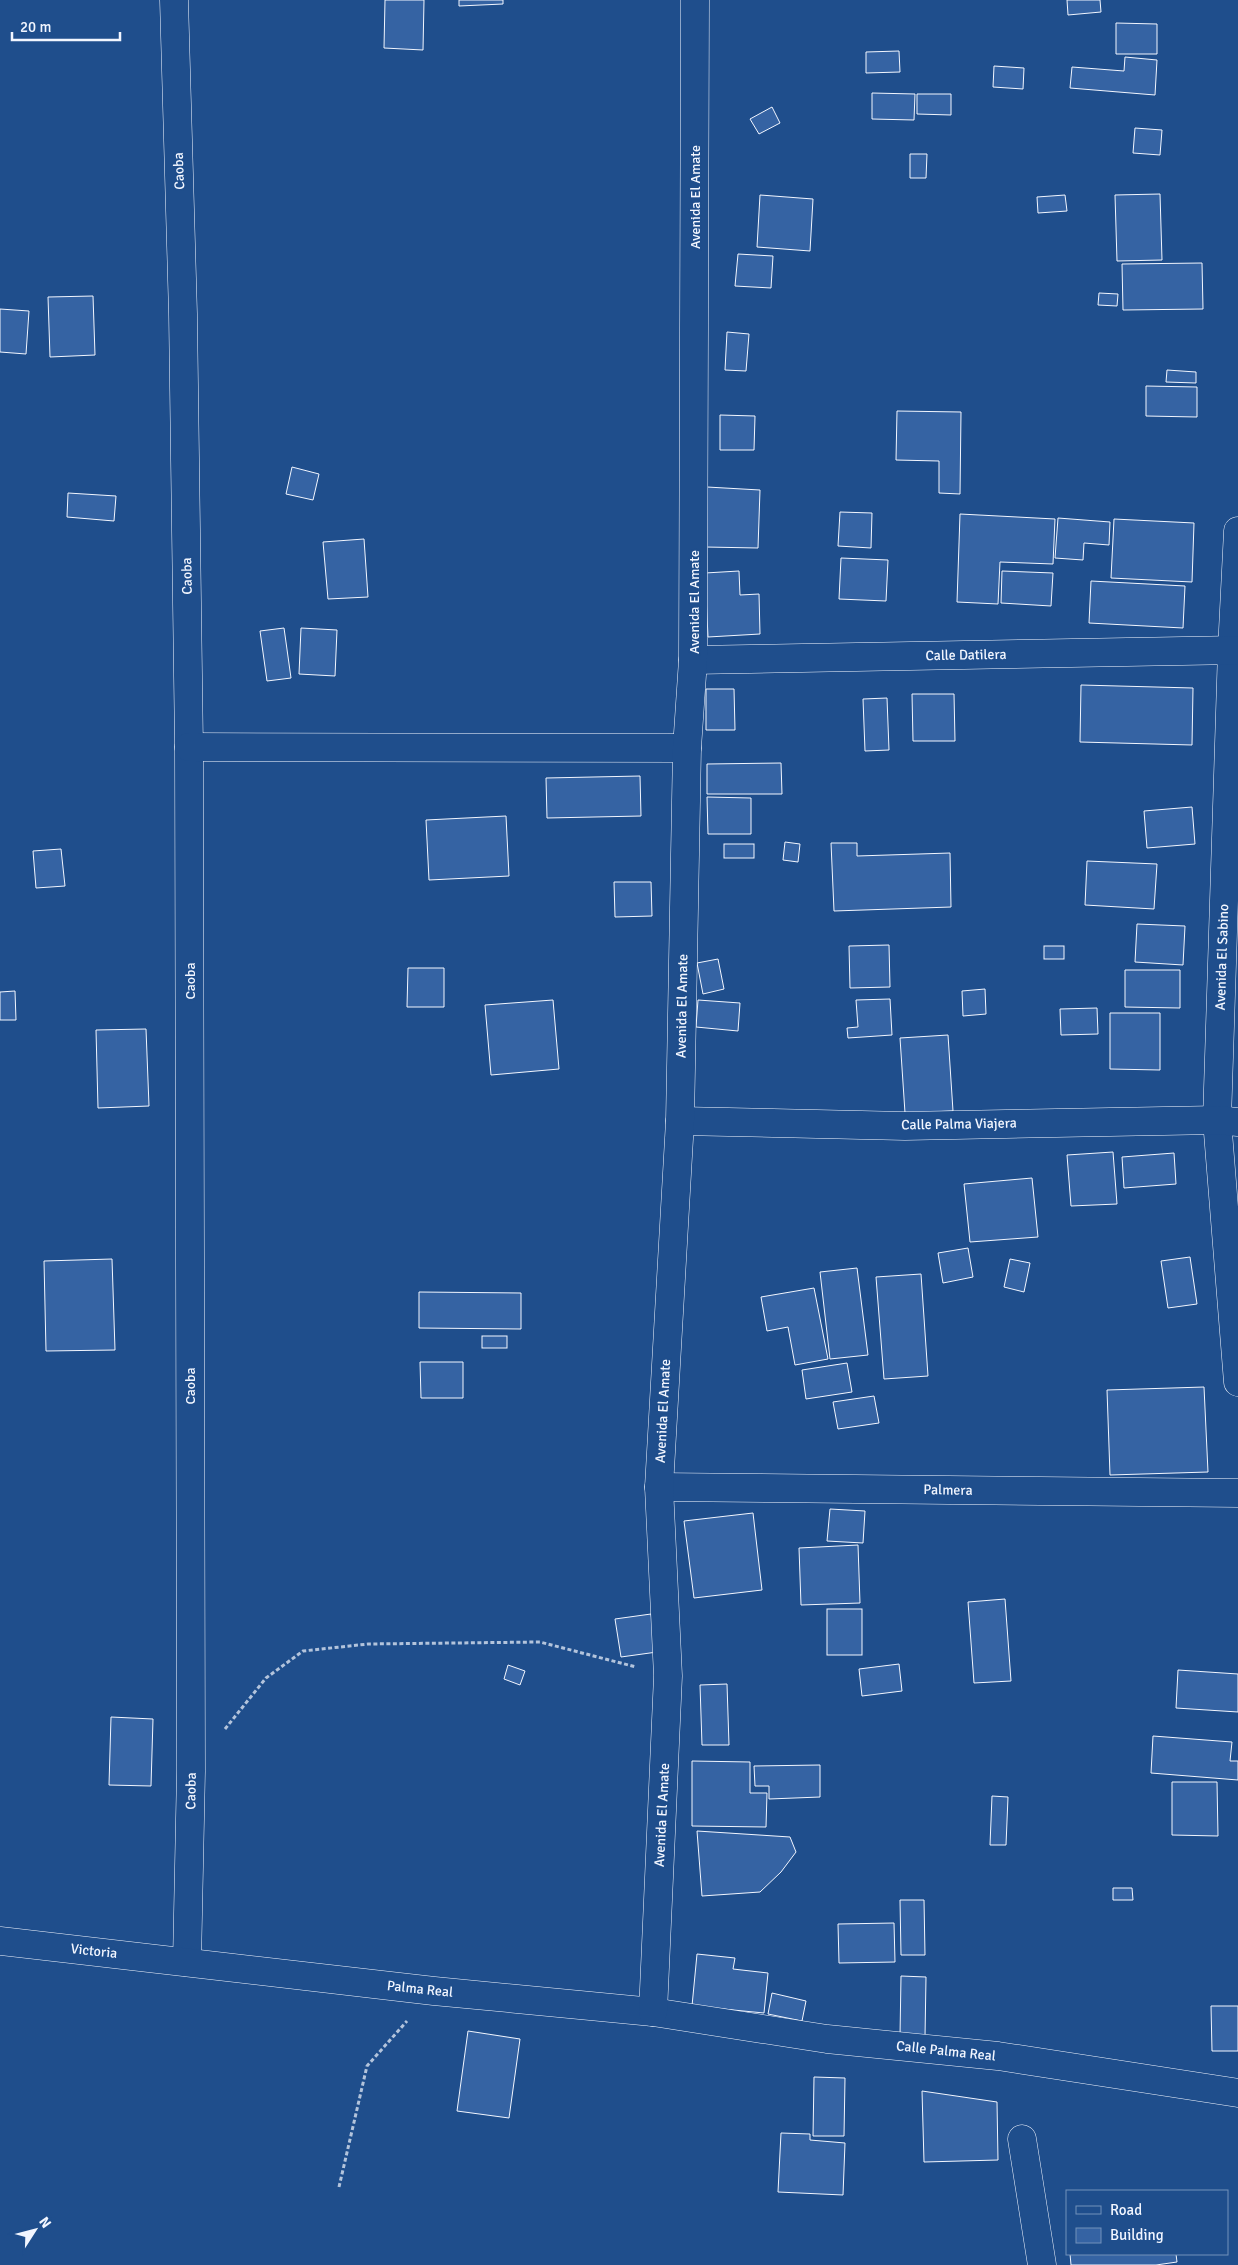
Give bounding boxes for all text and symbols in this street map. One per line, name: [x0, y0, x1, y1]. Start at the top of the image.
scale bar: [12, 10, 120, 42]
text: 20 m: [20, 18, 51, 36]
street label: Avenida El Amate: [687, 145, 704, 249]
street label: Caoba: [170, 152, 188, 190]
street label: Avenida El Amate: [686, 550, 703, 654]
street label: Caoba: [178, 557, 196, 595]
street label: Calle Datilera: [925, 646, 1007, 664]
street label: Avenida El Sabino: [1212, 903, 1232, 1011]
street label: Avenida El Amate: [673, 954, 691, 1058]
street label: Caoba: [182, 962, 199, 1000]
street label: Calle Palma Viajera: [901, 1114, 1017, 1134]
street label: Avenida El Amate: [652, 1359, 674, 1463]
street label: Caoba: [182, 1367, 199, 1405]
street label: Palmera: [923, 1481, 973, 1499]
street label: Avenida El Amate: [651, 1763, 673, 1867]
street label: Caoba: [182, 1772, 200, 1810]
street label: Victoria: [70, 1940, 118, 1962]
street label: Palma Real: [386, 1977, 454, 2001]
street label: Calle Palma Real: [895, 2037, 997, 2065]
legend: [1066, 2190, 1228, 2255]
text: Road: [1110, 2201, 1142, 2219]
north arrow: [10, 2205, 60, 2255]
text: N: [35, 2214, 55, 2232]
text: Building: [1110, 2226, 1164, 2244]

